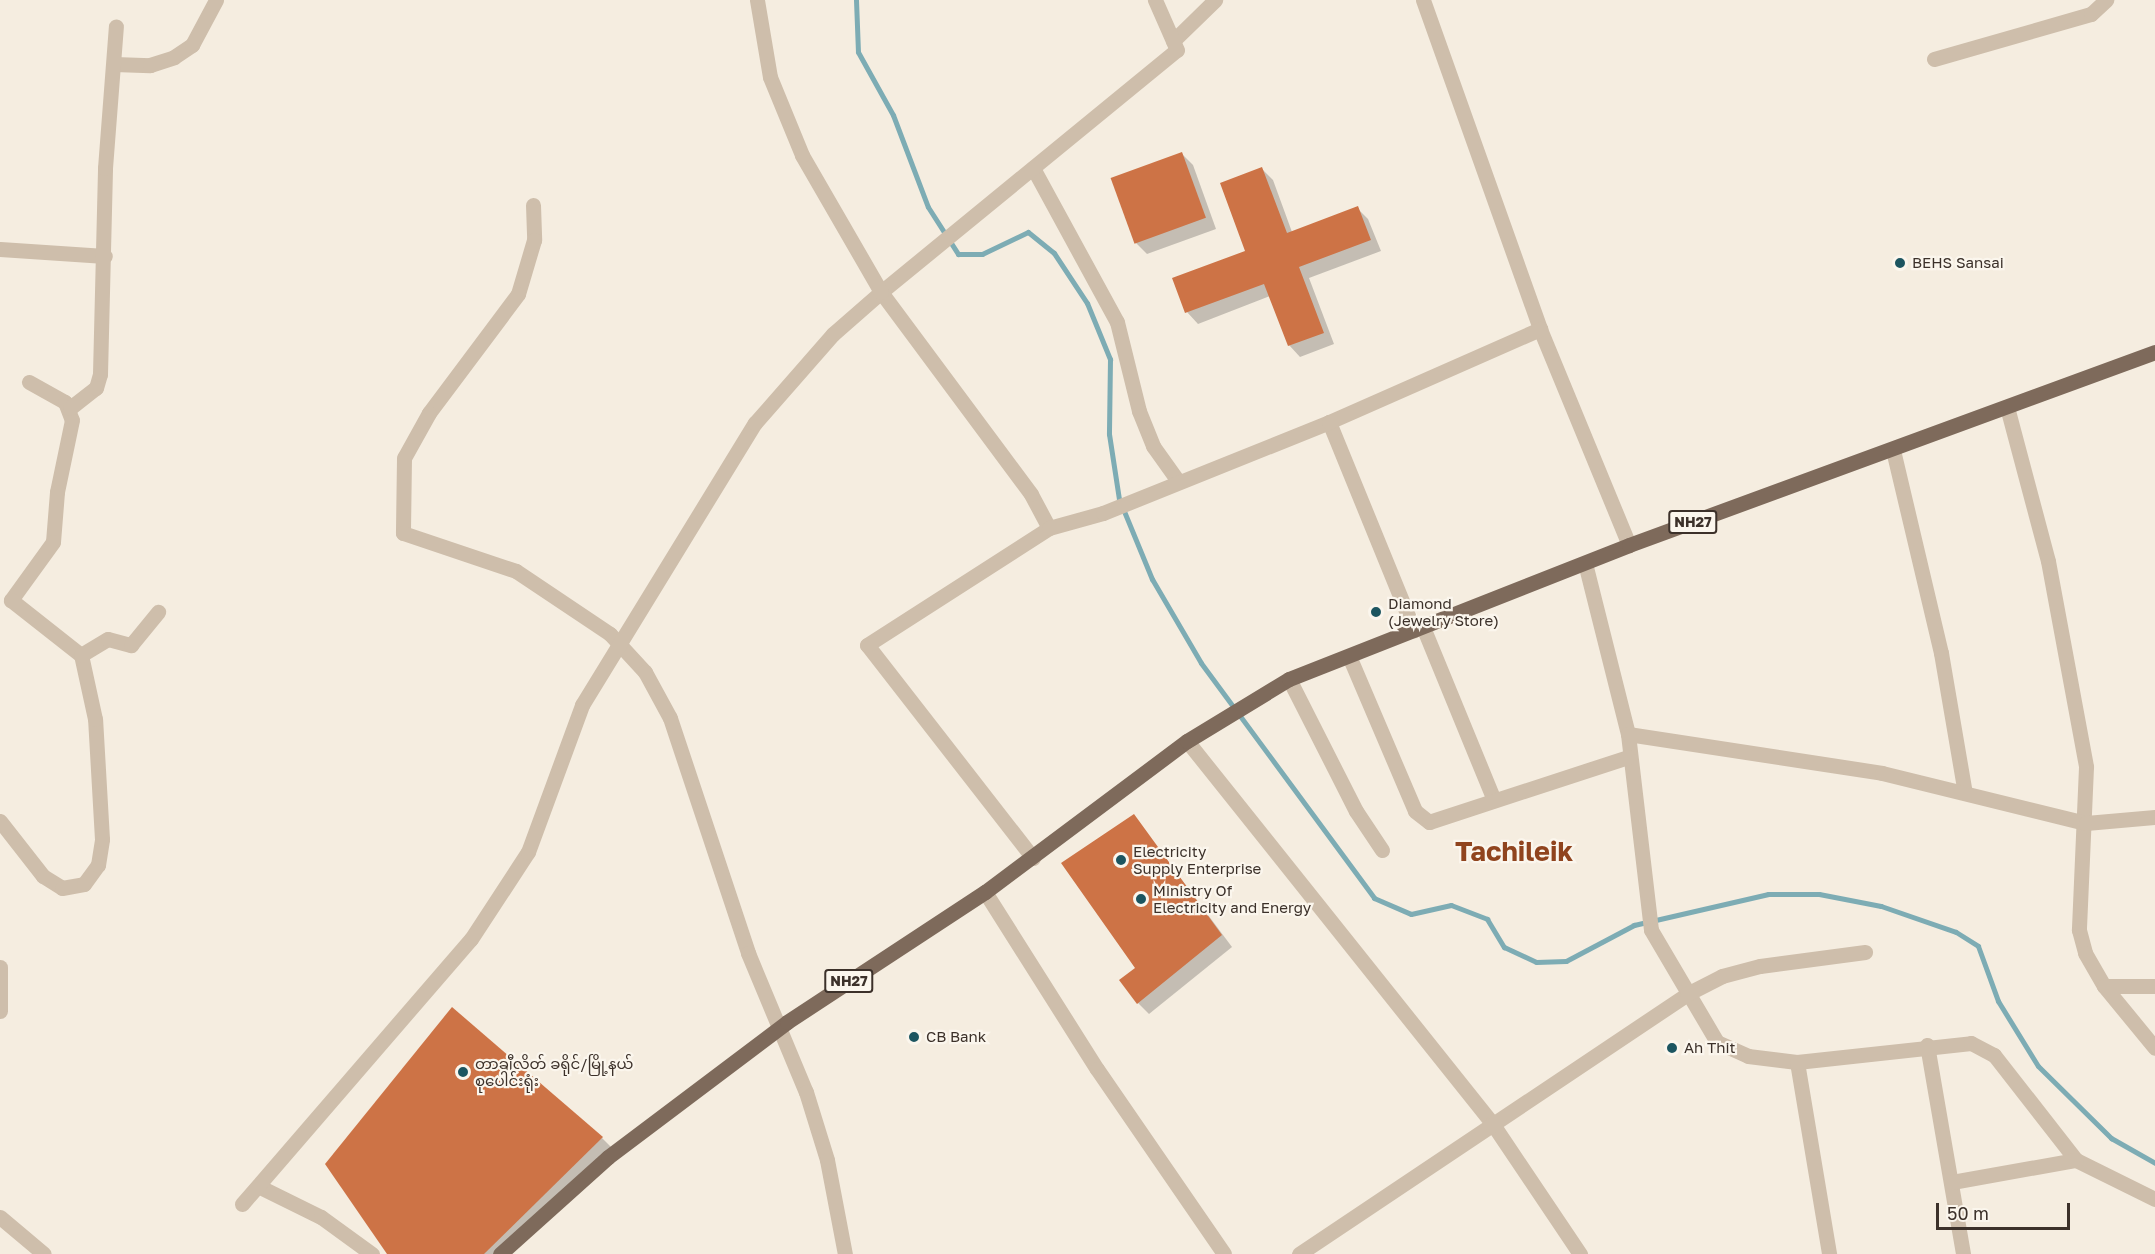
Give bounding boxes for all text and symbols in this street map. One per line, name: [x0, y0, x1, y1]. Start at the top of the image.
place label: BEHS Sansai: [1912, 254, 2004, 272]
marker: BEHS Sansai: [1893, 256, 1907, 270]
road number: NH27: [1668, 511, 1718, 533]
place label: Diamond (Jewelry Store): [1388, 594, 1499, 629]
marker: Diamond (Jewelry Store): [1369, 605, 1383, 619]
district label: Tachileik: [1455, 836, 1573, 868]
place label: Electricity Supply Enterprise: [1133, 842, 1261, 877]
marker: Electricity Supply Enterprise: [1114, 853, 1128, 867]
place label: Ministry Of Electricity and Energy: [1153, 881, 1311, 916]
marker: Ministry Of Electricity and Energy: [1134, 892, 1148, 906]
road number: NH27: [824, 970, 874, 992]
place label: CB Bank: [926, 1028, 986, 1046]
marker: CB Bank: [907, 1030, 921, 1044]
place label: Ah Thit: [1684, 1039, 1736, 1057]
marker: Ah Thit: [1665, 1041, 1679, 1055]
place label: တာချီလိတ် ခရိုင်/မြို့နယ် စုပေါင်းရုံး: [475, 1054, 634, 1089]
marker: တာချီလိတ် ခရိုင်/မြို့နယ် စုပေါင်းရုံး: [456, 1065, 470, 1079]
scale bar: [1939, 1191, 2072, 1229]
text: 50 m: [1947, 1202, 1989, 1224]

